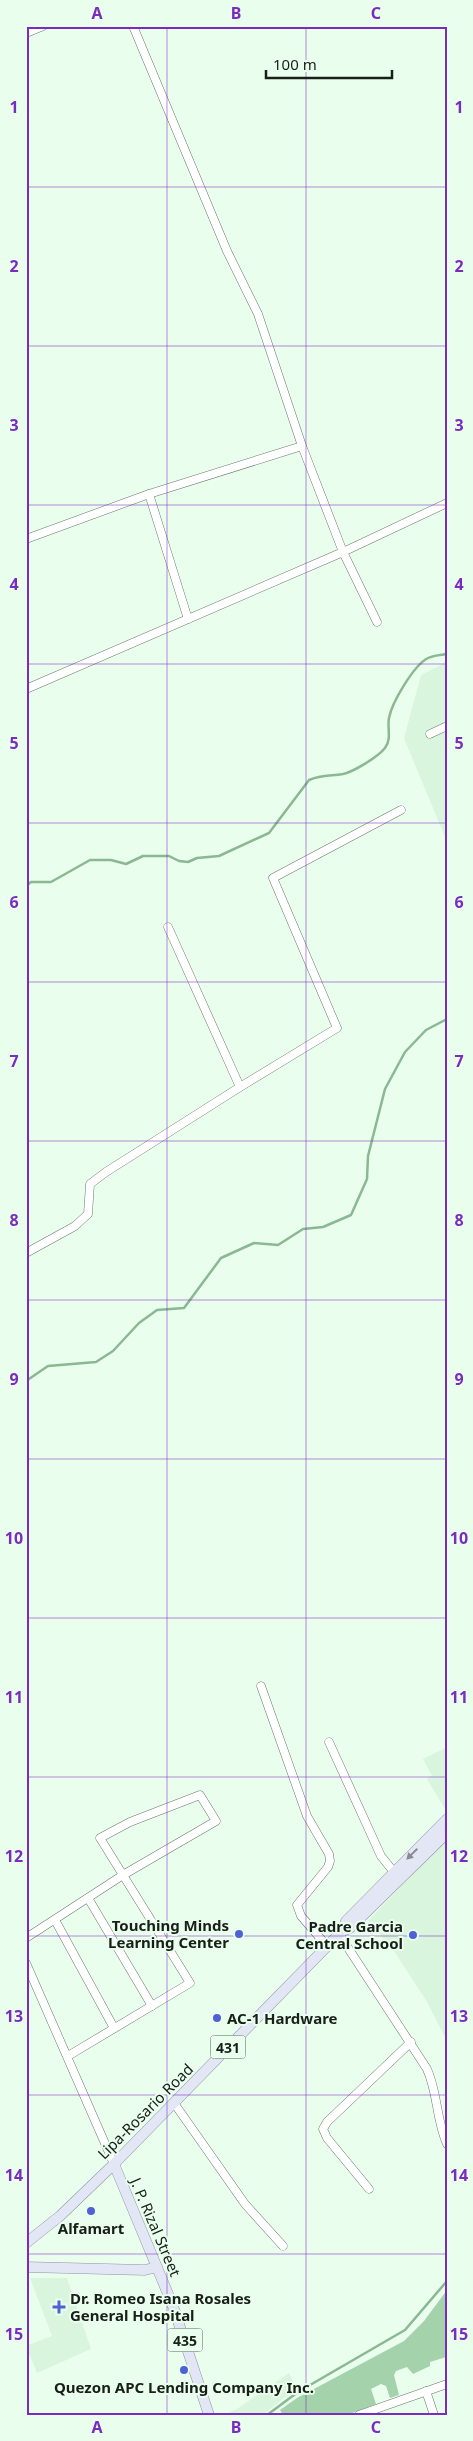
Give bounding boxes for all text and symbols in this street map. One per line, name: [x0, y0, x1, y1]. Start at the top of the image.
text: A: [91, 2, 103, 24]
text: B: [231, 2, 241, 24]
text: C: [371, 2, 381, 24]
scale bar: [266, 48, 392, 80]
text: 100 m: [273, 54, 317, 74]
text: 1: [9, 96, 19, 118]
text: 1: [454, 96, 464, 118]
text: 2: [9, 255, 19, 277]
text: 2: [454, 255, 464, 277]
text: 3: [9, 414, 19, 436]
text: 3: [454, 414, 464, 436]
text: 4: [9, 573, 19, 595]
text: 4: [454, 573, 464, 595]
text: 5: [9, 732, 19, 754]
text: 5: [454, 732, 464, 754]
text: 6: [9, 891, 19, 913]
text: 6: [454, 891, 464, 913]
text: 7: [9, 1050, 19, 1072]
text: 7: [454, 1050, 464, 1072]
text: 8: [9, 1209, 19, 1231]
text: 8: [454, 1209, 464, 1231]
text: 9: [9, 1368, 19, 1390]
text: 9: [454, 1368, 464, 1390]
text: 10: [5, 1527, 23, 1549]
text: 10: [450, 1527, 468, 1549]
text: 11: [5, 1686, 23, 1708]
text: 11: [450, 1686, 468, 1708]
text: 12: [5, 1845, 23, 1867]
text: 12: [450, 1845, 468, 1867]
one-way arrow: [406, 1847, 418, 1859]
place label: Touching Minds Learning Center: [108, 1915, 229, 1952]
place label: Padre Garcia Central School: [295, 1916, 403, 1953]
marker: Touching Minds Learning Center: [233, 1928, 245, 1940]
marker: Padre Garcia Central School: [407, 1929, 419, 1941]
text: 13: [5, 2005, 23, 2027]
text: 13: [450, 2005, 468, 2027]
place label: AC-1 Hardware: [227, 2008, 338, 2028]
marker: AC-1 Hardware: [211, 2012, 223, 2024]
road number: 431: [210, 2035, 246, 2058]
street label: Lipa-Rosario Road: [93, 2059, 197, 2163]
text: 14: [5, 2164, 23, 2186]
text: 14: [450, 2164, 468, 2186]
street label: J. P. Rizal Street: [125, 2173, 186, 2280]
marker: Alfamart: [85, 2205, 97, 2217]
place label: Alfamart: [58, 2218, 125, 2238]
place label: Dr. Romeo Isana Rosales General Hospital: [70, 2288, 251, 2325]
marker: Dr. Romeo Isana Rosales General Hospital: [52, 2300, 66, 2314]
text: 15: [5, 2323, 23, 2345]
text: 15: [450, 2323, 468, 2345]
road number: 435: [168, 2328, 202, 2352]
marker: Quezon APC Lending Company Inc.: [178, 2364, 190, 2376]
place label: Quezon APC Lending Company Inc.: [54, 2377, 314, 2397]
text: A: [91, 2416, 103, 2438]
text: B: [231, 2416, 241, 2438]
text: C: [371, 2416, 381, 2438]

